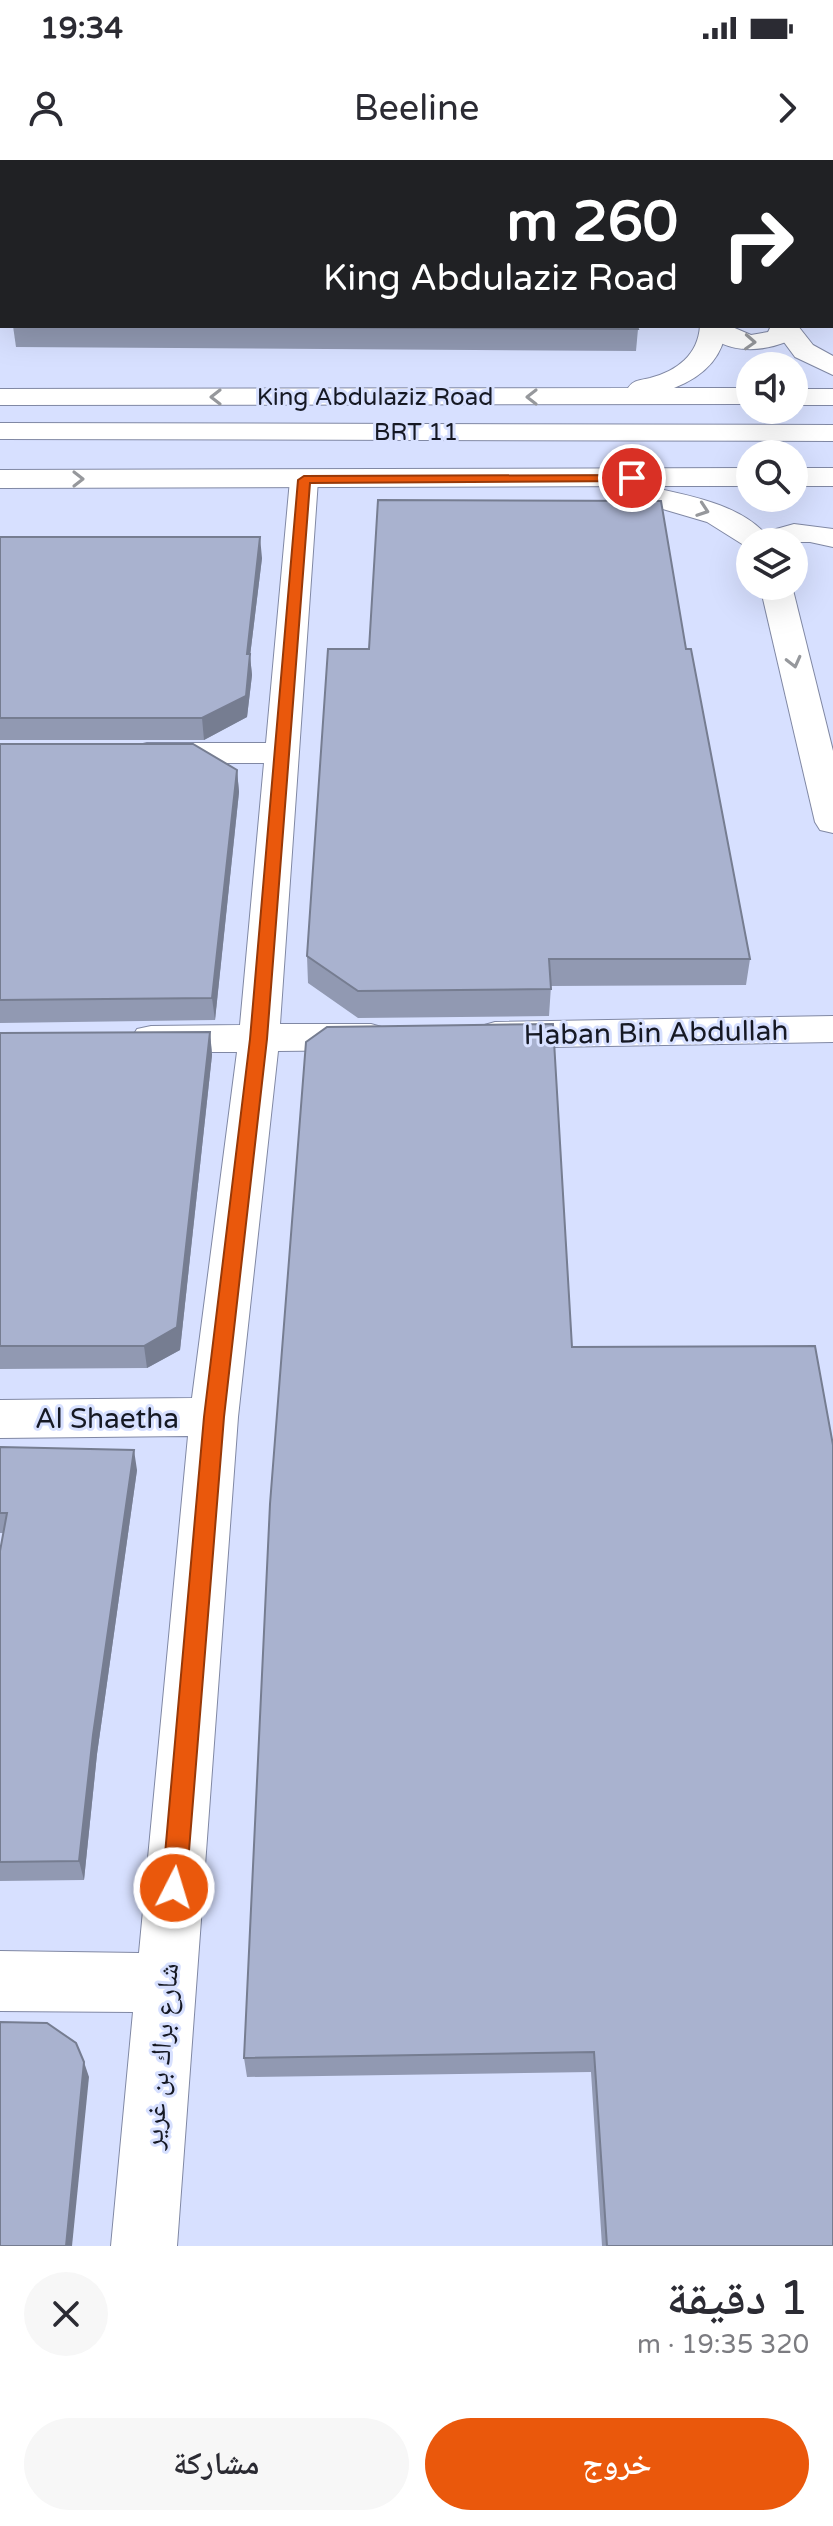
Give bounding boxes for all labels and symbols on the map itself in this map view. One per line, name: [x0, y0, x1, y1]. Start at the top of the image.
one-way arrow: [744, 333, 757, 350]
street label: King Abdulaziz Road: [257, 383, 493, 412]
one-way arrow: [209, 388, 222, 406]
one-way arrow: [525, 388, 538, 406]
street label: BRT 11: [374, 418, 458, 447]
pin: [598, 444, 666, 512]
one-way arrow: [72, 470, 85, 488]
one-way arrow: [695, 501, 709, 517]
one-way arrow: [785, 654, 802, 668]
street label: Haban Bin Abdullah: [523, 1014, 789, 1052]
street label: Al Shaetha: [35, 1402, 179, 1436]
position arrow: [132, 1846, 216, 1930]
street label: شارع براك بن غرير: [136, 1962, 186, 2152]

